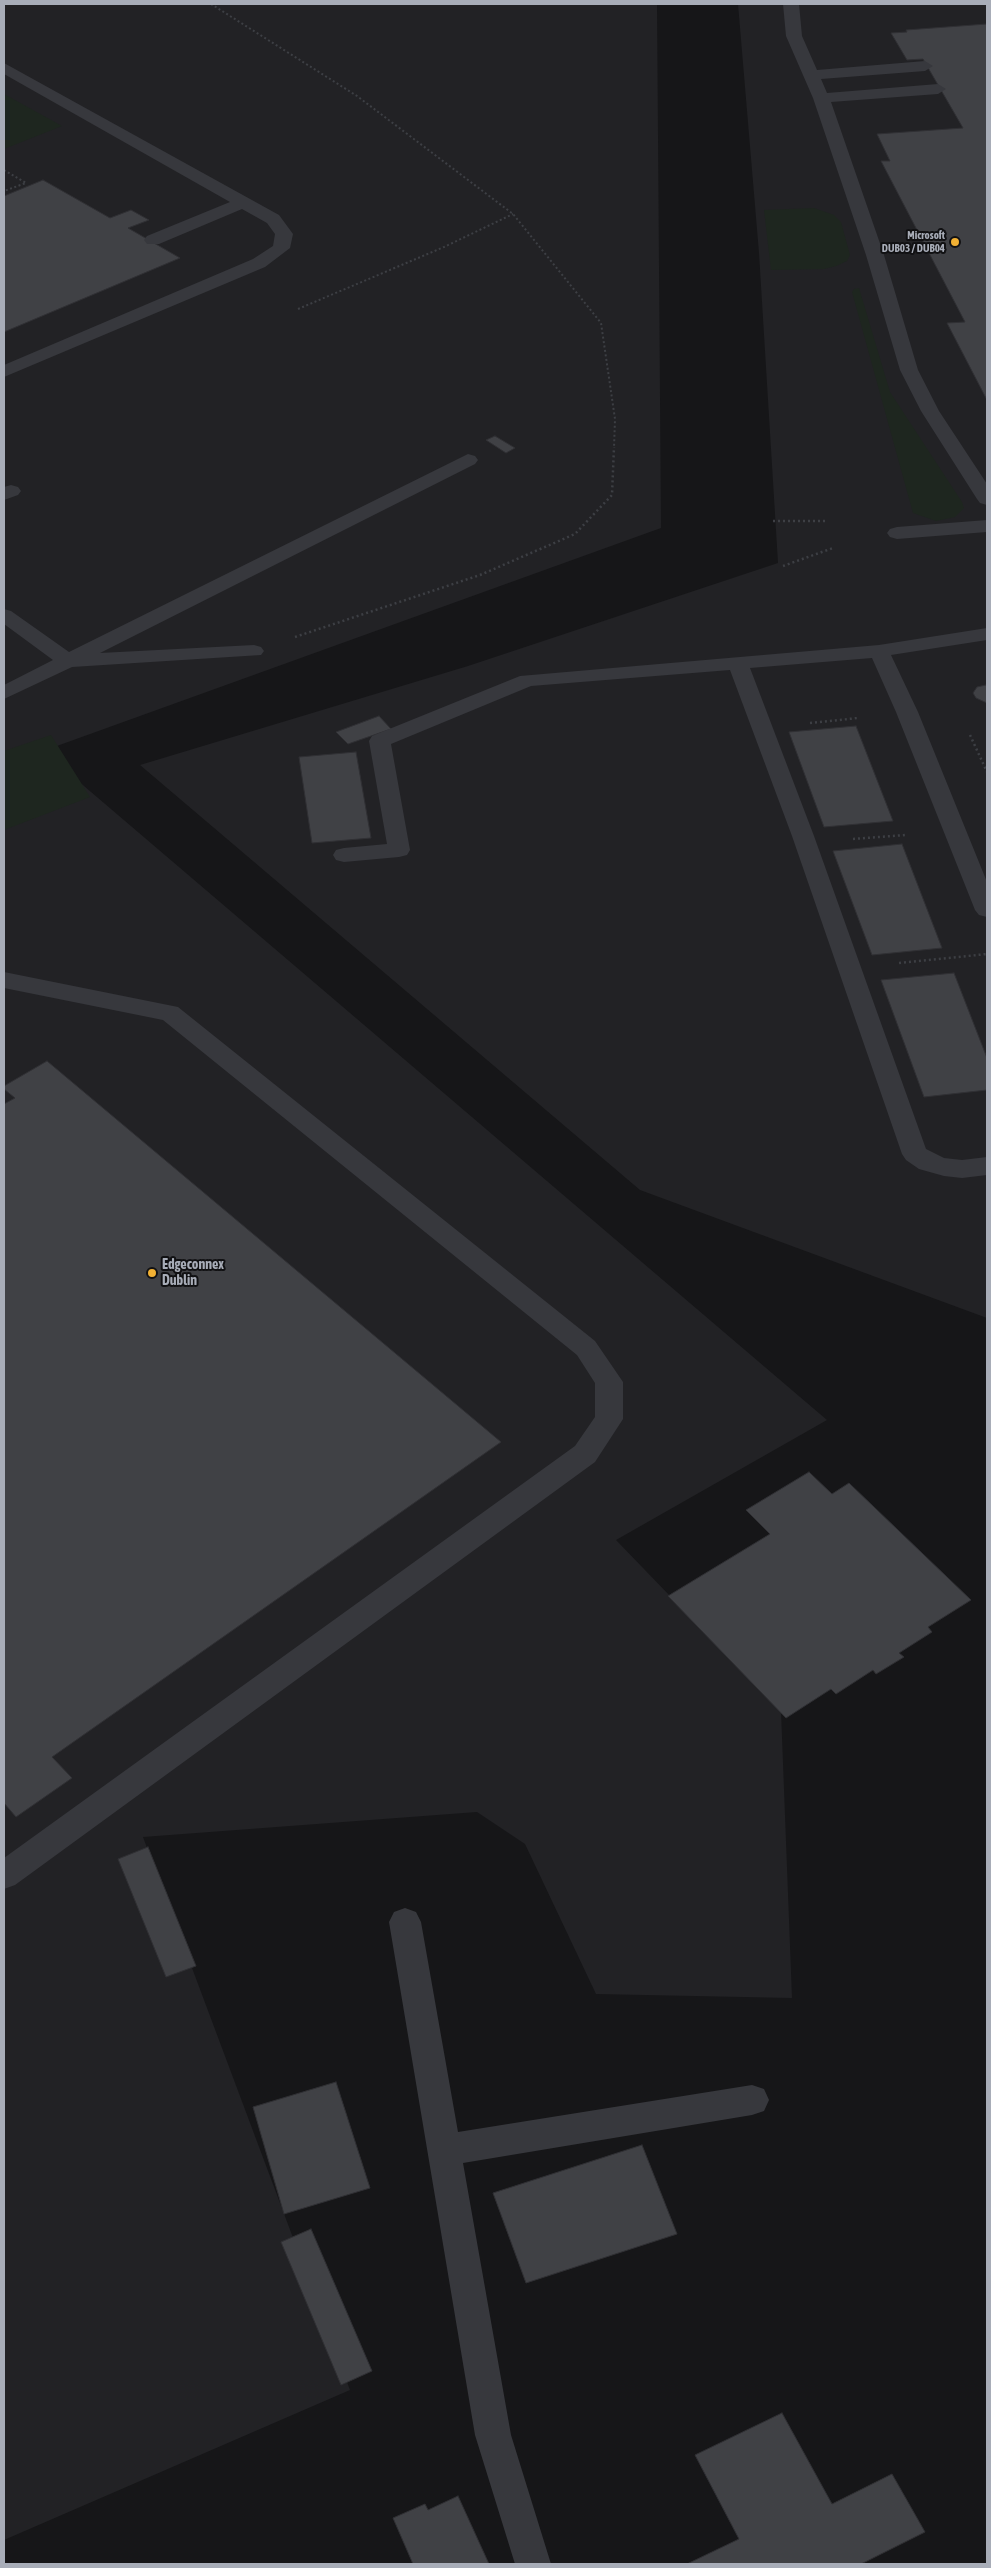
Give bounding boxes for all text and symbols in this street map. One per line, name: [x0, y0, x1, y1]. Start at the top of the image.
place label: Microsoft DUB03 / DUB04: [882, 229, 945, 255]
marker: Microsoft DUB03 / DUB04: [949, 236, 961, 248]
place label: Edgeconnex Dublin: [162, 1257, 224, 1290]
marker: Edgeconnex Dublin: [146, 1267, 158, 1279]

